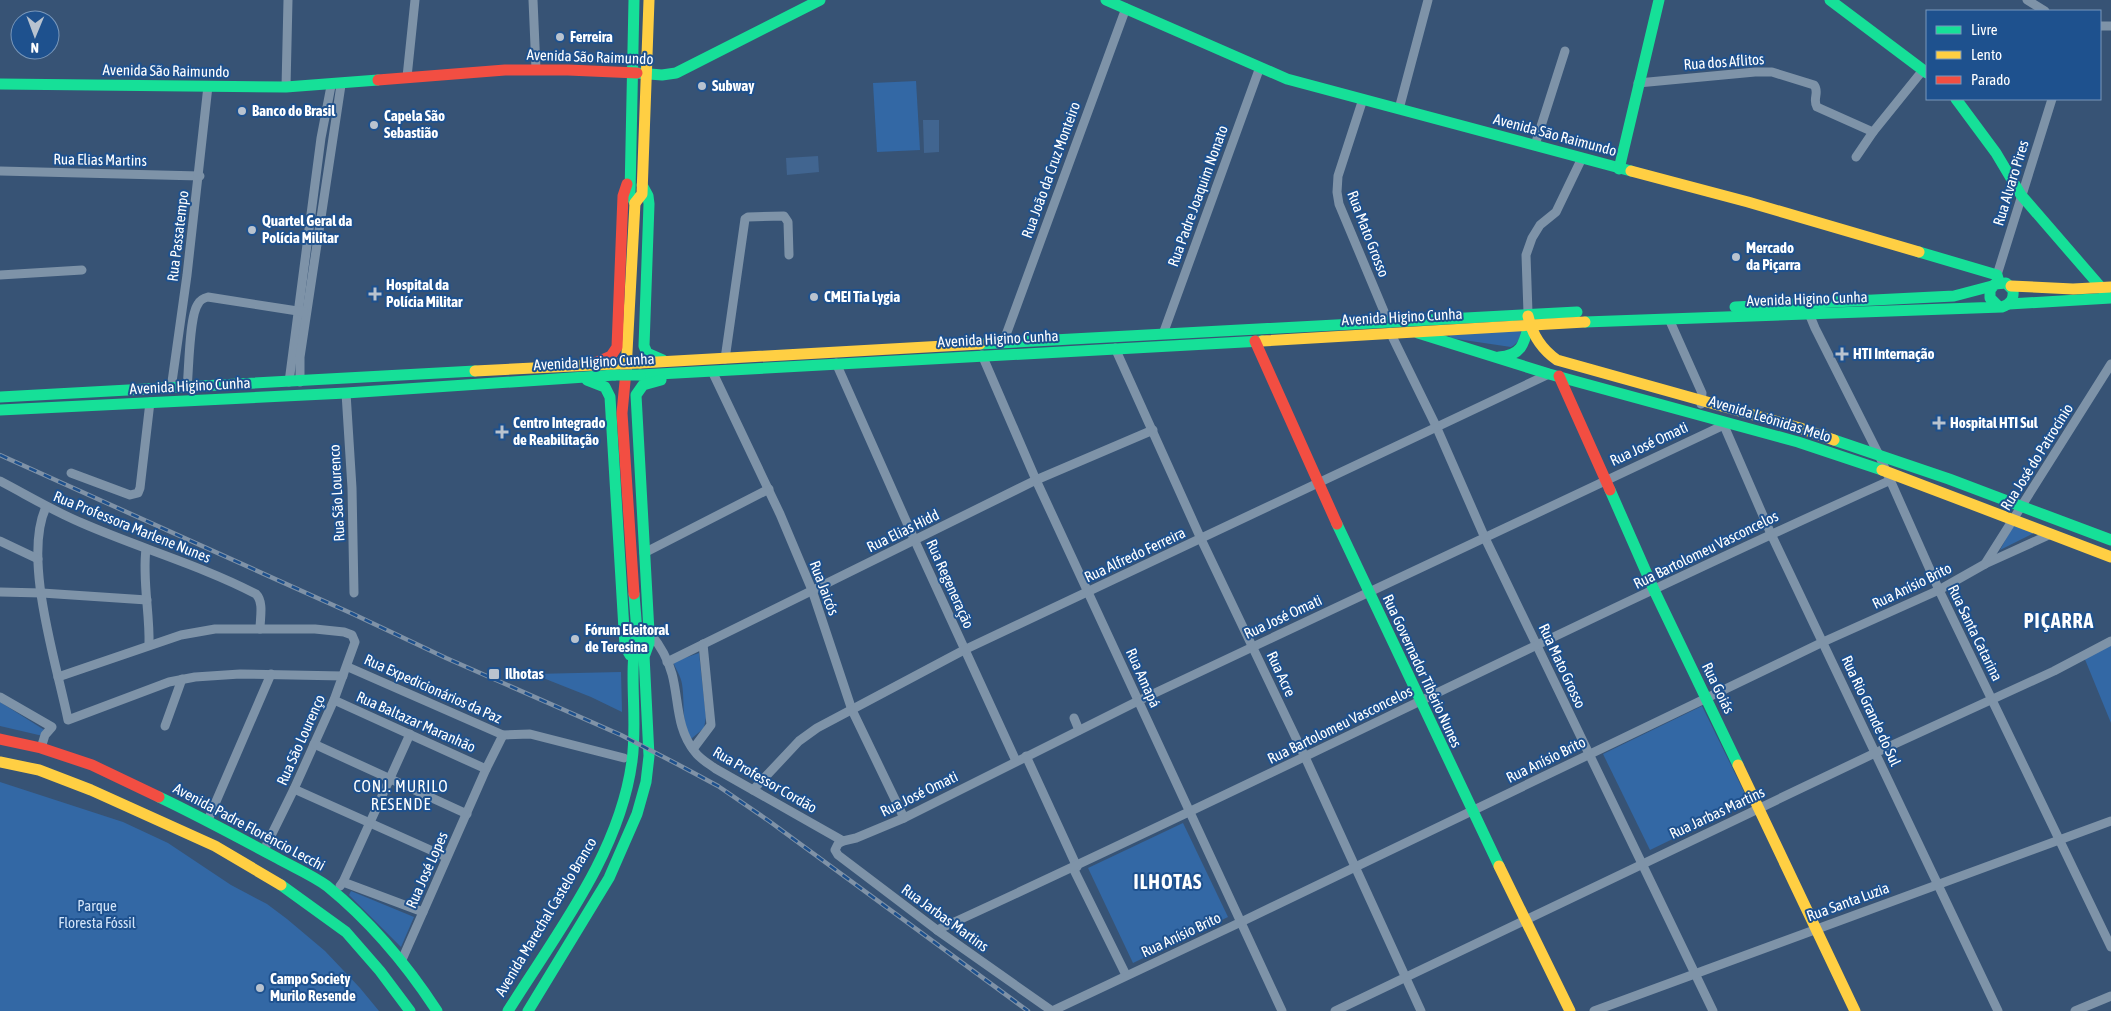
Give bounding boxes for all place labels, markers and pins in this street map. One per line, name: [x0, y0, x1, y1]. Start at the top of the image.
place label: Ferreira: [570, 28, 613, 45]
marker: Ferreira: [554, 31, 566, 43]
place label: Subway: [712, 77, 755, 94]
marker: Subway: [696, 80, 708, 92]
place label: Banco do Brasil: [252, 102, 336, 119]
marker: Banco do Brasil: [236, 105, 248, 117]
place label: Capela São Sebastião: [384, 107, 445, 141]
marker: Capela São Sebastião: [368, 119, 380, 131]
place label: Quartel Geral da Polícia Militar: [262, 212, 352, 246]
marker: Quartel Geral da Polícia Militar: [246, 224, 258, 236]
place label: Mercado da Piçarra: [1746, 239, 1801, 273]
marker: Mercado da Piçarra: [1730, 251, 1742, 263]
place label: Hospital da Polícia Militar: [386, 276, 463, 310]
marker: Hospital da Polícia Militar: [368, 287, 382, 301]
place label: CMEI Tia Lygia: [824, 288, 900, 305]
marker: CMEI Tia Lygia: [808, 291, 820, 303]
place label: HTI Internação: [1853, 345, 1935, 362]
marker: HTI Internação: [1835, 347, 1849, 361]
place label: Centro Integrado de Reabilitação: [513, 414, 605, 448]
place label: Hospital HTI Sul: [1950, 414, 2039, 431]
marker: Hospital HTI Sul: [1932, 416, 1946, 430]
marker: Centro Integrado de Reabilitação: [495, 425, 509, 439]
place label: Fórum Eleitoral de Teresina: [585, 621, 670, 655]
marker: Fórum Eleitoral de Teresina: [569, 633, 581, 645]
place label: Ilhotas: [505, 665, 544, 682]
marker: Ilhotas: [487, 667, 501, 681]
place label: Campo Society Murilo Resende: [270, 970, 356, 1004]
marker: Campo Society Murilo Resende: [254, 982, 266, 994]

